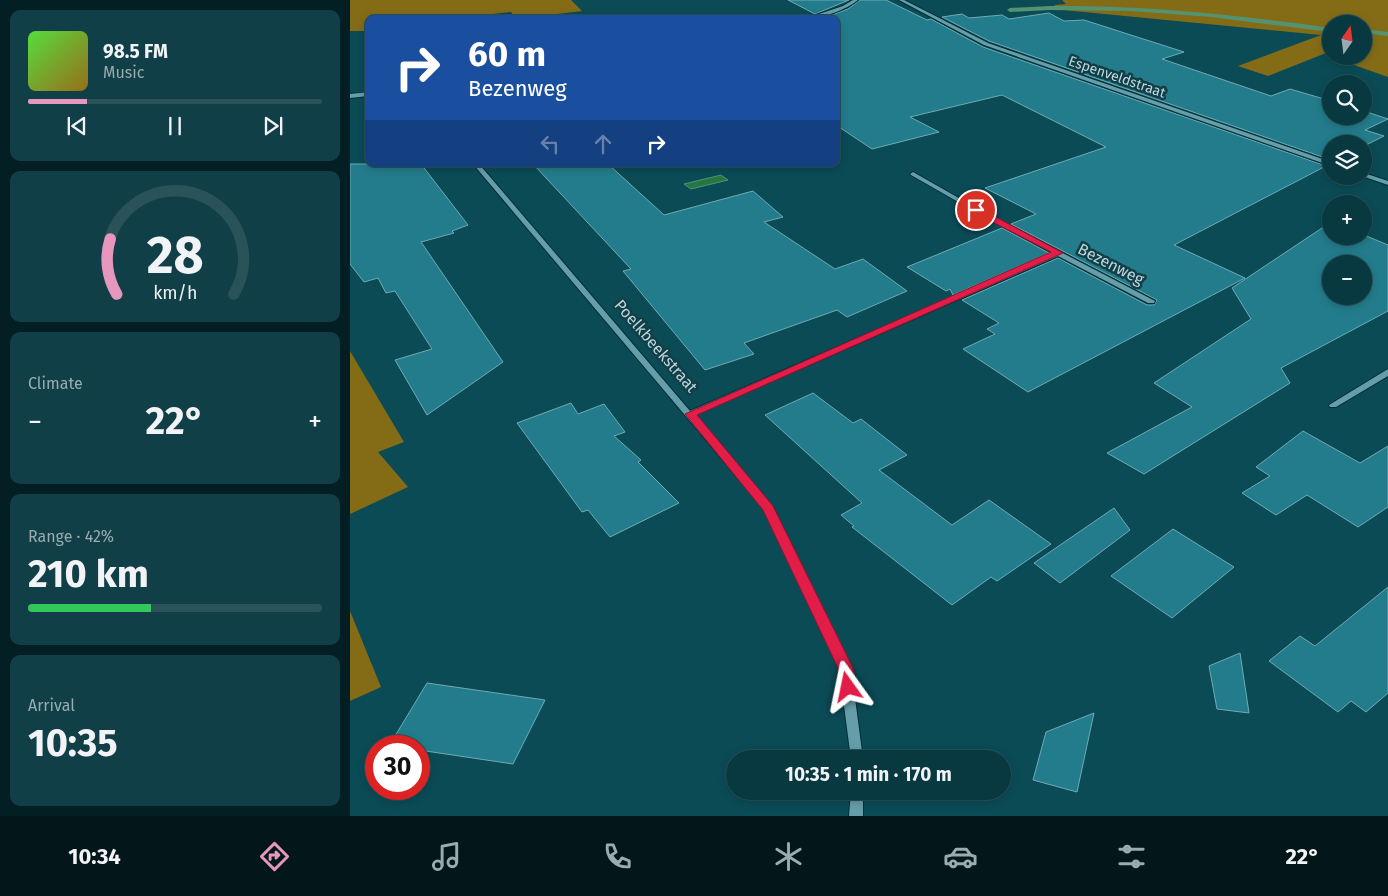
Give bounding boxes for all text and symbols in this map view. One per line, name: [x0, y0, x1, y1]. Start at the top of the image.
north arrow: [1322, 15, 1372, 65]
map controls: [1322, 15, 1372, 305]
text: 60 m: [468, 33, 546, 75]
icon: right: [385, 35, 450, 100]
text: 98.5 FM: [103, 40, 168, 63]
street label: Espenveldstraat: [1066, 52, 1169, 102]
text: Music: [103, 63, 144, 82]
text: Bezenweg: [468, 75, 567, 102]
button: search: [1322, 75, 1372, 125]
icon: previous: [63, 112, 91, 140]
icon: pause: [161, 112, 189, 140]
icon: next: [259, 112, 287, 140]
icon: left: [536, 130, 564, 158]
icon: ahead: [589, 130, 617, 158]
icon: right: [642, 130, 670, 158]
button: layers: [1322, 135, 1372, 185]
pin: [955, 189, 997, 231]
button: +: [1322, 195, 1372, 245]
icon: arrive: [962, 196, 990, 224]
text: 28: [146, 224, 204, 287]
street label: Bezenweg: [1075, 239, 1148, 289]
button: −: [1322, 255, 1372, 305]
text: km/h: [153, 282, 197, 304]
street label: Poelkbeekstraat: [611, 296, 702, 396]
text: Climate: [28, 374, 83, 393]
text: 22°: [145, 398, 205, 444]
text: −: [28, 405, 42, 438]
text: +: [308, 405, 322, 438]
text: Range · 42%: [28, 527, 114, 546]
text: 210 km: [28, 551, 149, 597]
position arrow: [821, 660, 873, 712]
text: Arrival: [28, 696, 75, 715]
text: 10:35: [28, 720, 118, 766]
speed limit sign: 30: [365, 735, 430, 800]
text: 10:35 · 1 min · 170 m: [785, 763, 952, 786]
icon: directions: [257, 839, 292, 874]
icon: music: [429, 839, 464, 874]
icon: phone: [600, 839, 635, 874]
icon: climate: [771, 839, 806, 874]
icon: car: [943, 839, 978, 874]
icon: filters: [1114, 839, 1149, 874]
text: 10:34: [68, 843, 121, 870]
text: 22°: [1285, 843, 1320, 870]

